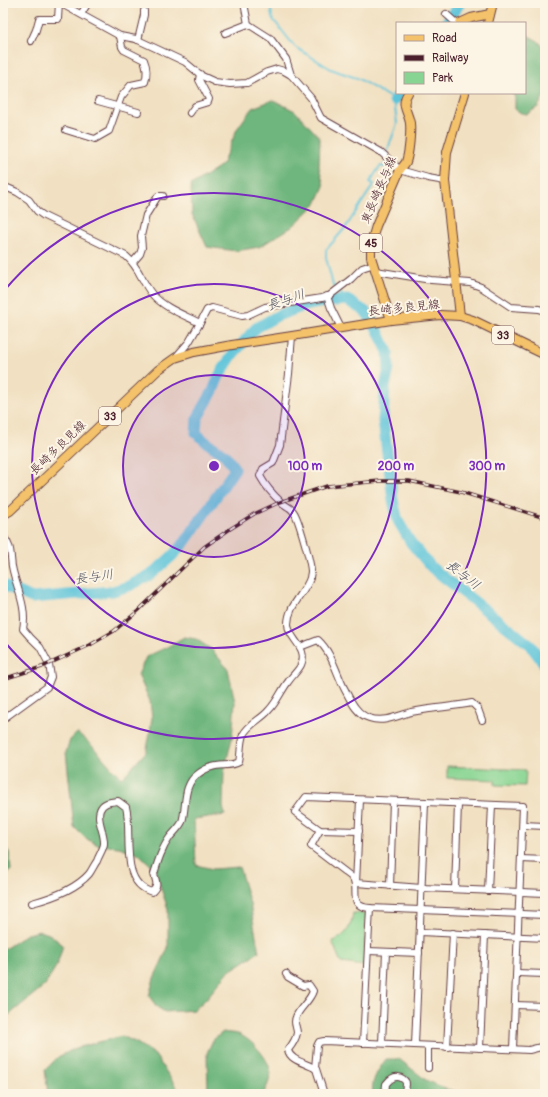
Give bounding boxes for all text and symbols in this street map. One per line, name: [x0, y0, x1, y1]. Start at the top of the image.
legend: [396, 22, 526, 94]
text: Road: [432, 31, 457, 46]
text: Railway: [432, 51, 468, 66]
text: Park: [432, 71, 453, 86]
street label: 東長崎長与線: [358, 154, 400, 226]
road number: 45: [360, 234, 382, 252]
water label: 長与川: [265, 286, 307, 314]
street label: 長崎多良見線: [367, 297, 441, 319]
road number: 33: [492, 326, 514, 344]
road number: 33: [99, 407, 121, 425]
street label: 長崎多良見線: [27, 418, 89, 478]
centre of rings: [207, 459, 221, 473]
text: 100 m: [288, 459, 323, 474]
text: 200 m: [378, 459, 415, 474]
text: 300 m: [469, 459, 506, 474]
water label: 長与川: [443, 557, 483, 593]
water label: 長与川: [74, 566, 114, 588]

